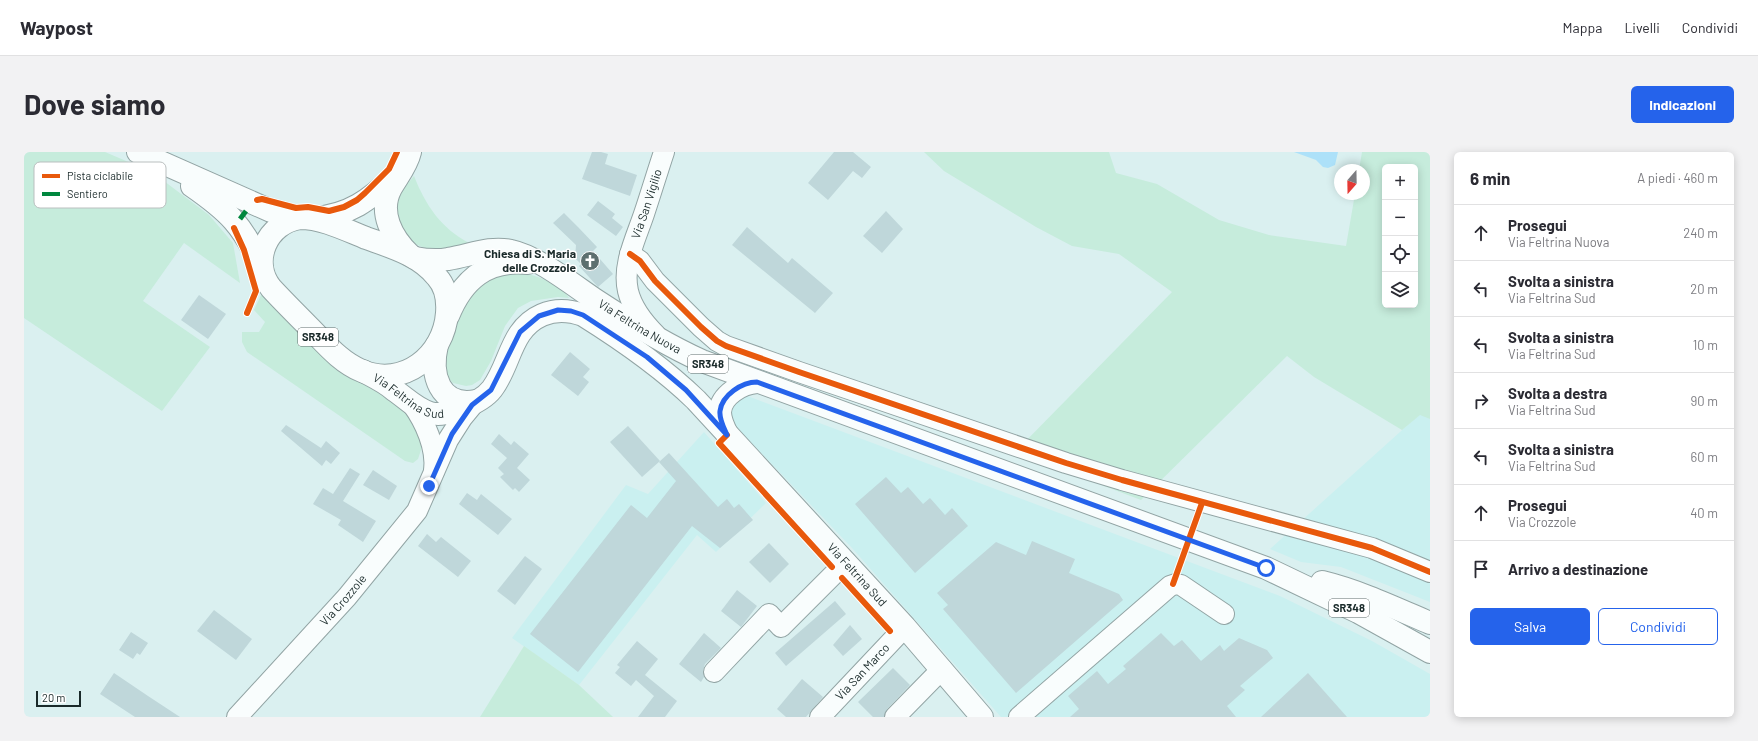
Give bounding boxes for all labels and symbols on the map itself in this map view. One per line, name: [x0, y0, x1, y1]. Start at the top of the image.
legend: [34, 162, 166, 208]
north arrow: [1334, 164, 1370, 200]
street label: Via San Vigilio: [628, 167, 664, 240]
text: Pista ciclabile: [67, 169, 133, 182]
text: Sentiero: [67, 187, 108, 200]
place label: Chiesa di S. Maria delle Crozzole: [484, 246, 576, 274]
church icon: Chiesa di S. Maria delle Crozzole: [579, 250, 601, 272]
street label: Via Feltrina Nuova: [596, 296, 684, 356]
road number: SR348: [298, 328, 338, 346]
road number: SR348: [688, 355, 728, 373]
street label: Via Feltrina Sud: [371, 370, 445, 420]
route end: [420, 477, 438, 495]
street label: Via Feltrina Sud: [825, 540, 890, 609]
route start: [1257, 559, 1275, 577]
street label: Via Crozzole: [316, 571, 369, 628]
road number: SR348: [1329, 599, 1369, 617]
street label: Via San Marco: [832, 640, 892, 702]
scale bar: [36, 689, 81, 708]

